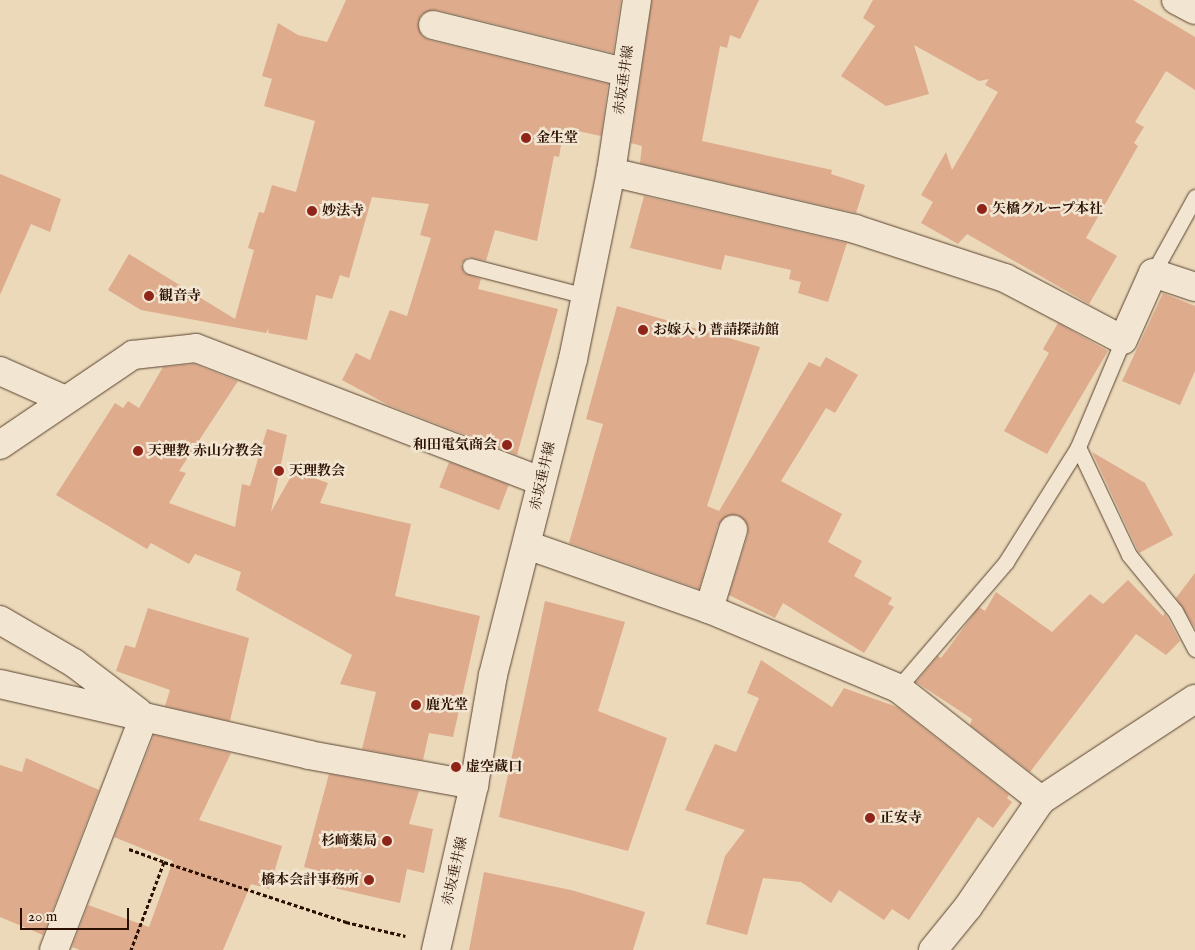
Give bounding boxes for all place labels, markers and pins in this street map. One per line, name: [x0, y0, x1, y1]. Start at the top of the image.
place label: 金生堂: [536, 130, 578, 146]
marker: 金生堂: [520, 132, 532, 144]
place label: 矢橋グループ本社: [992, 201, 1104, 217]
place label: 妙法寺: [322, 203, 364, 219]
marker: 矢橋グループ本社: [976, 203, 988, 215]
marker: 妙法寺: [306, 205, 318, 217]
place label: 観音寺: [159, 288, 201, 304]
marker: 観音寺: [143, 290, 155, 302]
place label: お嫁入り普請探訪館: [653, 322, 779, 338]
marker: お嫁入り普請探訪館: [637, 324, 649, 336]
place label: 和田電気商会: [413, 437, 497, 453]
marker: 和田電気商会: [501, 439, 513, 451]
place label: 天理教 赤山分教会: [148, 443, 263, 459]
marker: 天理教 赤山分教会: [132, 445, 144, 457]
place label: 天理教会: [289, 463, 345, 479]
marker: 天理教会: [273, 465, 285, 477]
place label: 鹿光堂: [426, 697, 468, 713]
marker: 鹿光堂: [410, 699, 422, 711]
place label: 虚空蔵口: [466, 759, 522, 775]
marker: 虚空蔵口: [450, 761, 462, 773]
place label: 正安寺: [880, 810, 922, 826]
marker: 正安寺: [864, 812, 876, 824]
place label: 杉﨑薬局: [321, 833, 377, 849]
marker: 杉﨑薬局: [381, 835, 393, 847]
place label: 橋本会計事務所: [261, 872, 359, 888]
marker: 橋本会計事務所: [363, 874, 375, 886]

